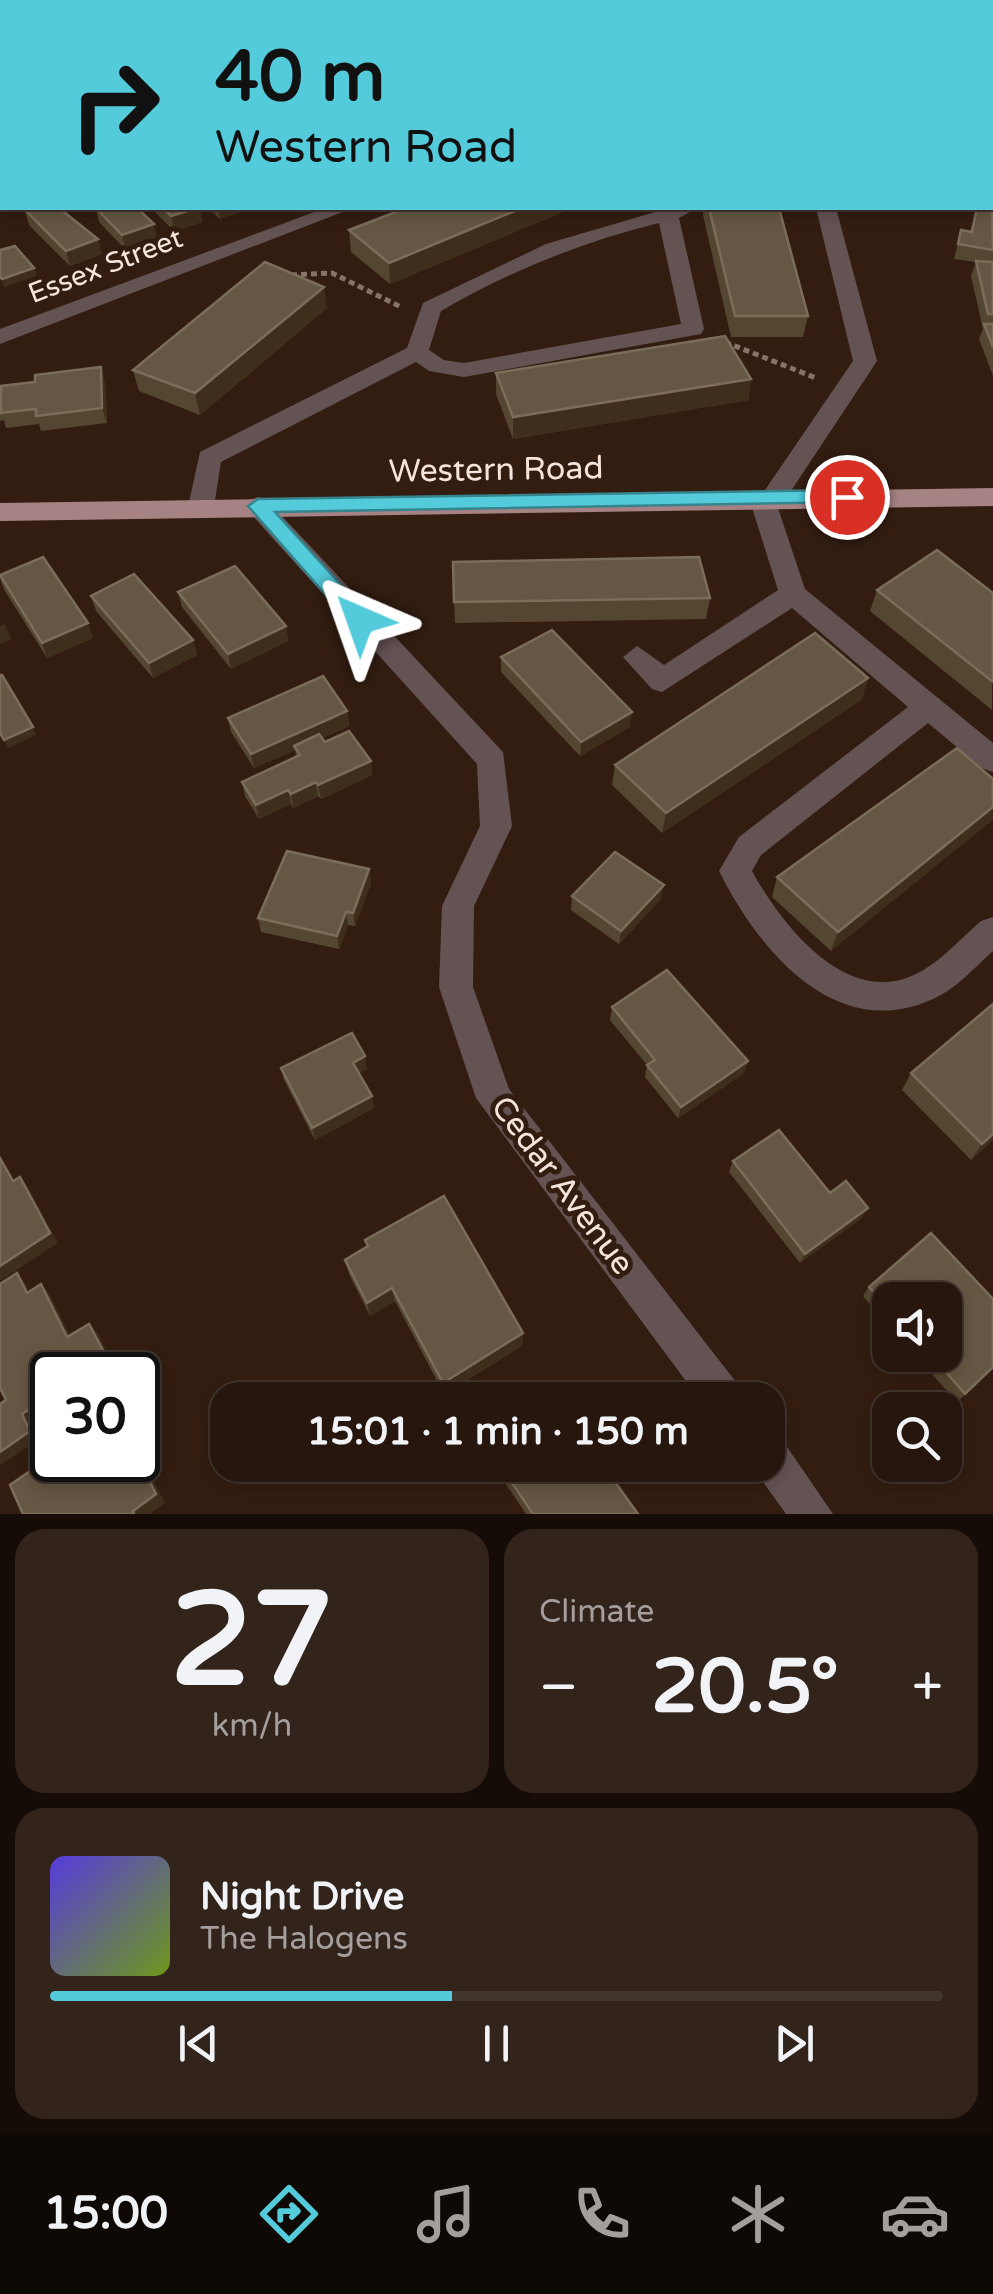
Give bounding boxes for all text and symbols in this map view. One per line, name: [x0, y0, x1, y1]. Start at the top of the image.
text: 40 m: [215, 36, 385, 120]
icon: right: [50, 40, 180, 170]
text: Western Road: [215, 121, 517, 175]
street label: Essex Street: [23, 221, 188, 311]
street label: Western Road: [388, 449, 604, 491]
pin: [805, 455, 890, 540]
icon: arrive: [820, 470, 875, 525]
position arrow: [308, 568, 412, 672]
street label: Cedar Avenue: [483, 1089, 642, 1282]
map controls: [872, 1282, 962, 1482]
button: sound: [872, 1282, 962, 1372]
speed limit sign: 30: [30, 1352, 160, 1482]
button: search: [872, 1392, 962, 1482]
text: 15:01 · 1 min · 150 m: [306, 1409, 689, 1455]
text: 27: [170, 1564, 334, 1720]
text: Climate: [539, 1593, 654, 1631]
text: 20.5°: [651, 1642, 839, 1732]
text: −: [539, 1655, 578, 1721]
text: +: [912, 1655, 943, 1721]
text: km/h: [212, 1707, 292, 1745]
text: Night Drive: [200, 1874, 404, 1920]
text: The Halogens: [200, 1920, 408, 1958]
icon: previous: [171, 2016, 226, 2071]
icon: pause: [469, 2016, 524, 2071]
icon: next: [767, 2016, 822, 2071]
icon: directions: [254, 2179, 324, 2249]
icon: music: [411, 2179, 481, 2249]
icon: phone: [567, 2179, 637, 2249]
icon: climate: [723, 2179, 793, 2249]
icon: car: [880, 2179, 950, 2249]
text: 15:00: [43, 2187, 168, 2241]

